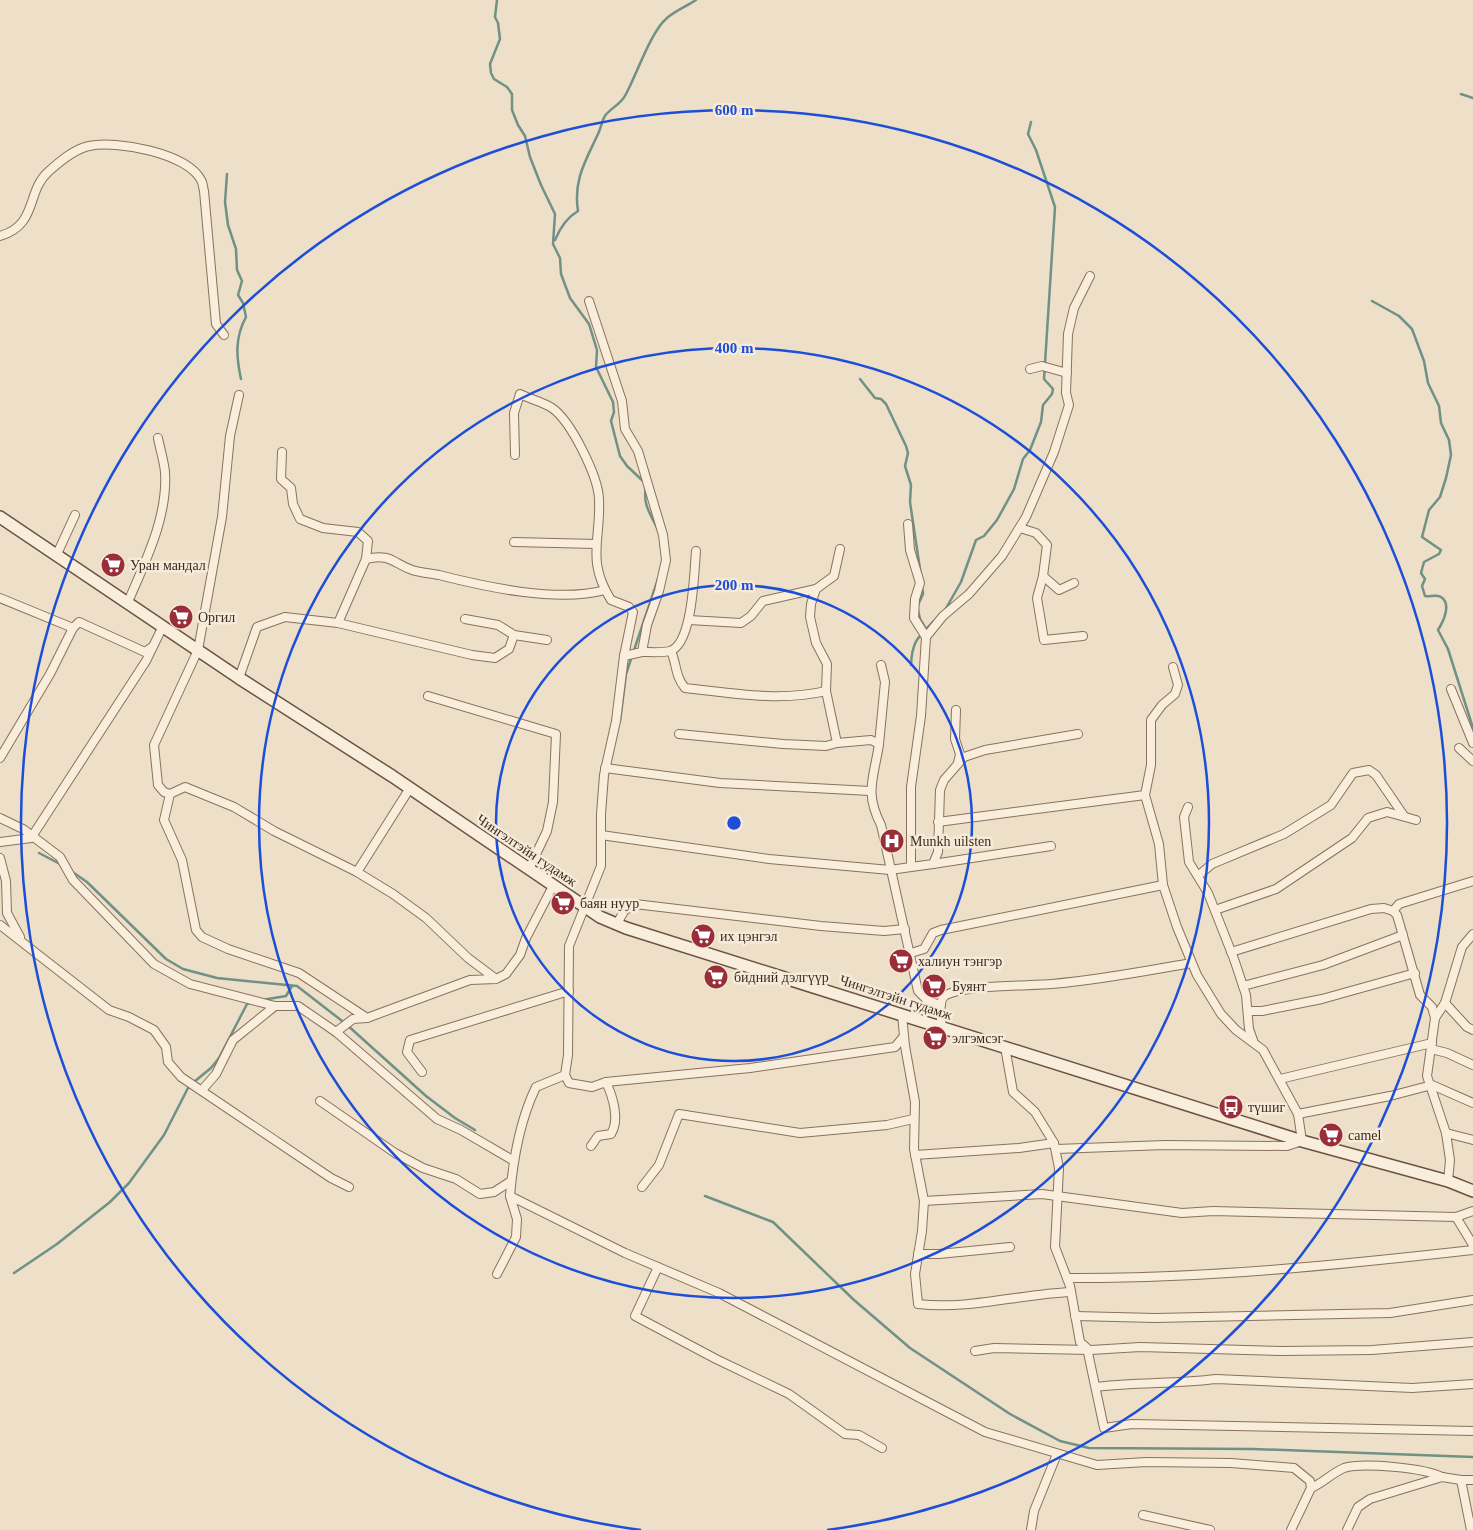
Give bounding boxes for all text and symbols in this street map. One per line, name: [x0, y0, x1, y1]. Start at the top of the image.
text: 600 m: [715, 102, 754, 118]
text: 400 m: [715, 340, 754, 356]
supermarket icon: Уран мандал: [100, 552, 126, 578]
place label: Уран мандал: [130, 558, 206, 573]
text: 200 m: [715, 577, 754, 593]
supermarket icon: Оргил: [168, 604, 194, 630]
place label: Оргил: [198, 610, 235, 625]
street label: Чингэлтэйн гудамж: [474, 811, 580, 890]
centre of rings: [725, 814, 743, 832]
hospital icon: Munkh uilsten: [879, 828, 905, 854]
place label: Munkh uilsten: [910, 834, 991, 849]
supermarket icon: баян нуур: [550, 890, 576, 916]
place label: баян нуур: [580, 896, 639, 911]
supermarket icon: их цэнгэл: [690, 923, 716, 949]
place label: их цэнгэл: [720, 929, 777, 944]
supermarket icon: халиун тэнгэр: [888, 948, 914, 974]
place label: халиун тэнгэр: [918, 954, 1002, 969]
supermarket icon: бидний дэлгүүр: [703, 964, 729, 990]
place label: бидний дэлгүүр: [734, 970, 829, 985]
street label: Чингэлтэйн гудамж: [838, 972, 954, 1023]
supermarket icon: Буянт: [921, 973, 947, 999]
place label: Буянт: [952, 979, 986, 994]
supermarket icon: элгэмсэг: [922, 1025, 948, 1051]
place label: элгэмсэг: [952, 1031, 1004, 1046]
bus stop icon: түшиг: [1218, 1094, 1244, 1120]
place label: түшиг: [1248, 1100, 1285, 1115]
supermarket icon: camel: [1318, 1122, 1344, 1148]
place label: camel: [1348, 1128, 1382, 1143]

